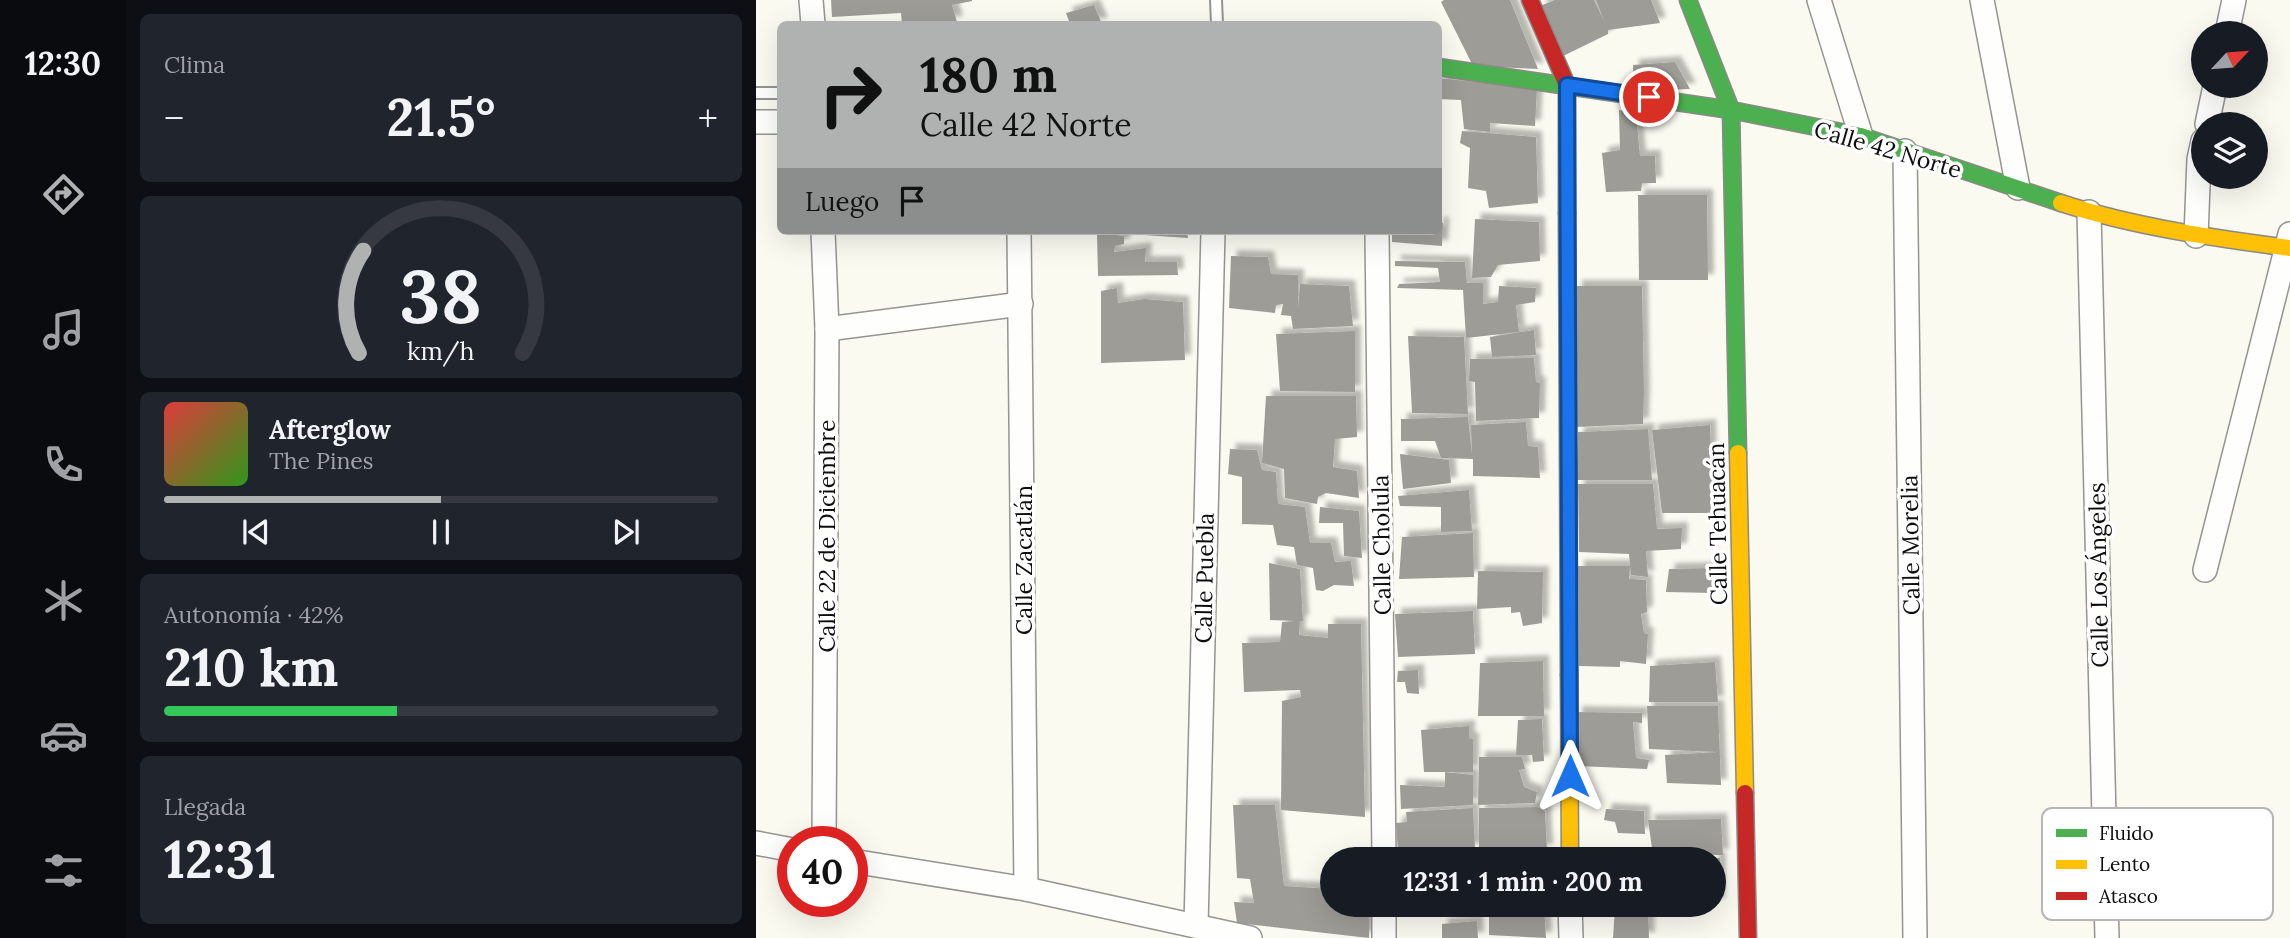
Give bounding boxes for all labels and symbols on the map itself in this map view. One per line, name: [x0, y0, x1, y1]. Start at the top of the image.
north arrow: [2191, 21, 2268, 98]
pin: [1619, 67, 1679, 127]
street label: Calle 42 Norte: [1811, 114, 1965, 184]
street label: Calle 22 de Diciembre: [812, 420, 841, 652]
street label: Calle Tehuacán: [1701, 443, 1733, 605]
street label: Calle Cholula: [1365, 474, 1397, 615]
street label: Calle Morelia: [1894, 475, 1926, 615]
street label: Calle Los Ángeles: [2082, 482, 2114, 668]
street label: Calle Zacatlán: [1009, 485, 1038, 635]
street label: Calle Puebla: [1188, 512, 1220, 644]
position arrow: [1533, 739, 1607, 813]
legend: [2042, 808, 2273, 920]
text: Fluido: [2099, 821, 2154, 845]
speed limit sign: 40: [777, 826, 868, 917]
text: Lento: [2099, 852, 2150, 876]
text: Atasco: [2098, 884, 2158, 908]

